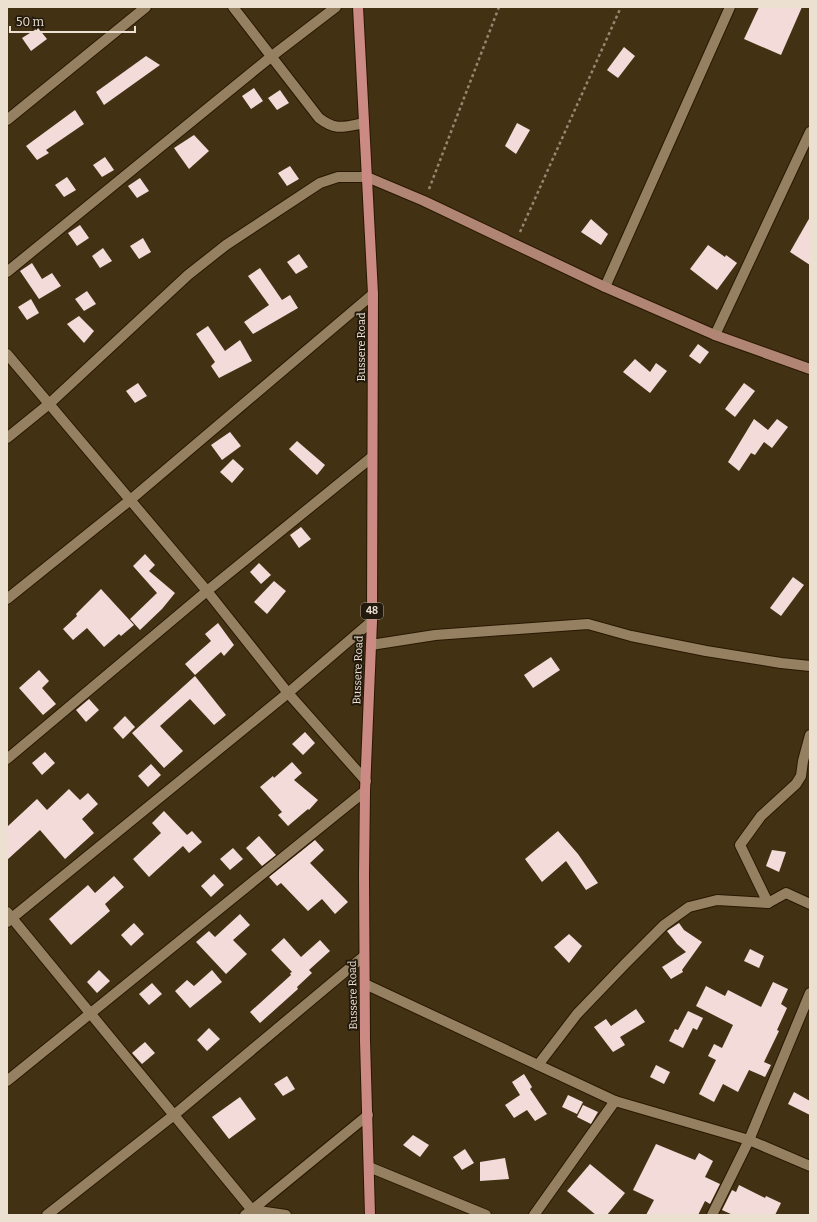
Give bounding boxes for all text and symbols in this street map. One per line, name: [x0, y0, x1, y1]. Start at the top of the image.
scale bar: [10, 8, 135, 34]
text: 50 m: [16, 15, 45, 29]
street label: Bussere Road: [355, 312, 368, 381]
road number: 48: [361, 603, 383, 619]
street label: Bussere Road: [350, 635, 366, 705]
street label: Bussere Road: [346, 960, 360, 1030]

